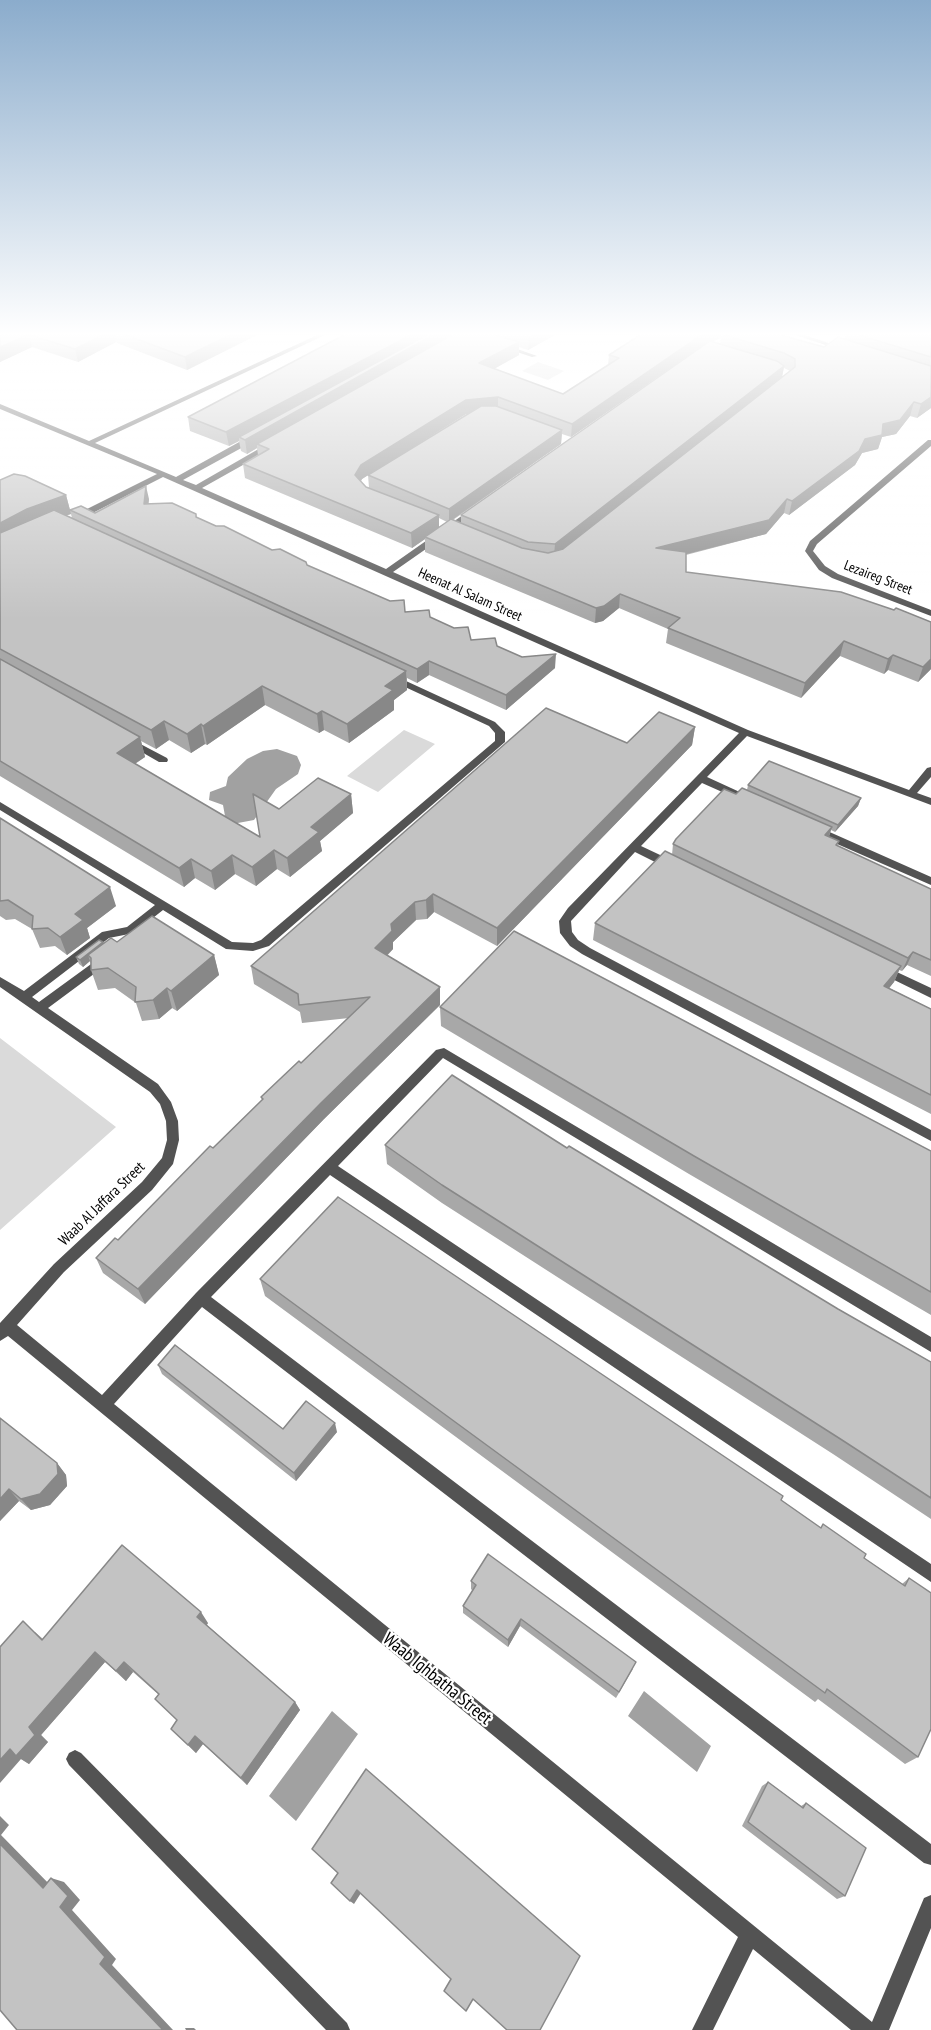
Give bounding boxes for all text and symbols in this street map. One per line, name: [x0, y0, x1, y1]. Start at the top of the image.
street label: Lezaireg Street: [841, 557, 915, 599]
street label: Heenat Al Salam Street: [415, 565, 525, 625]
street label: Waab Al Jaffara Street: [55, 1158, 149, 1250]
street label: Waab Ighbatha Street: [378, 1629, 496, 1729]

